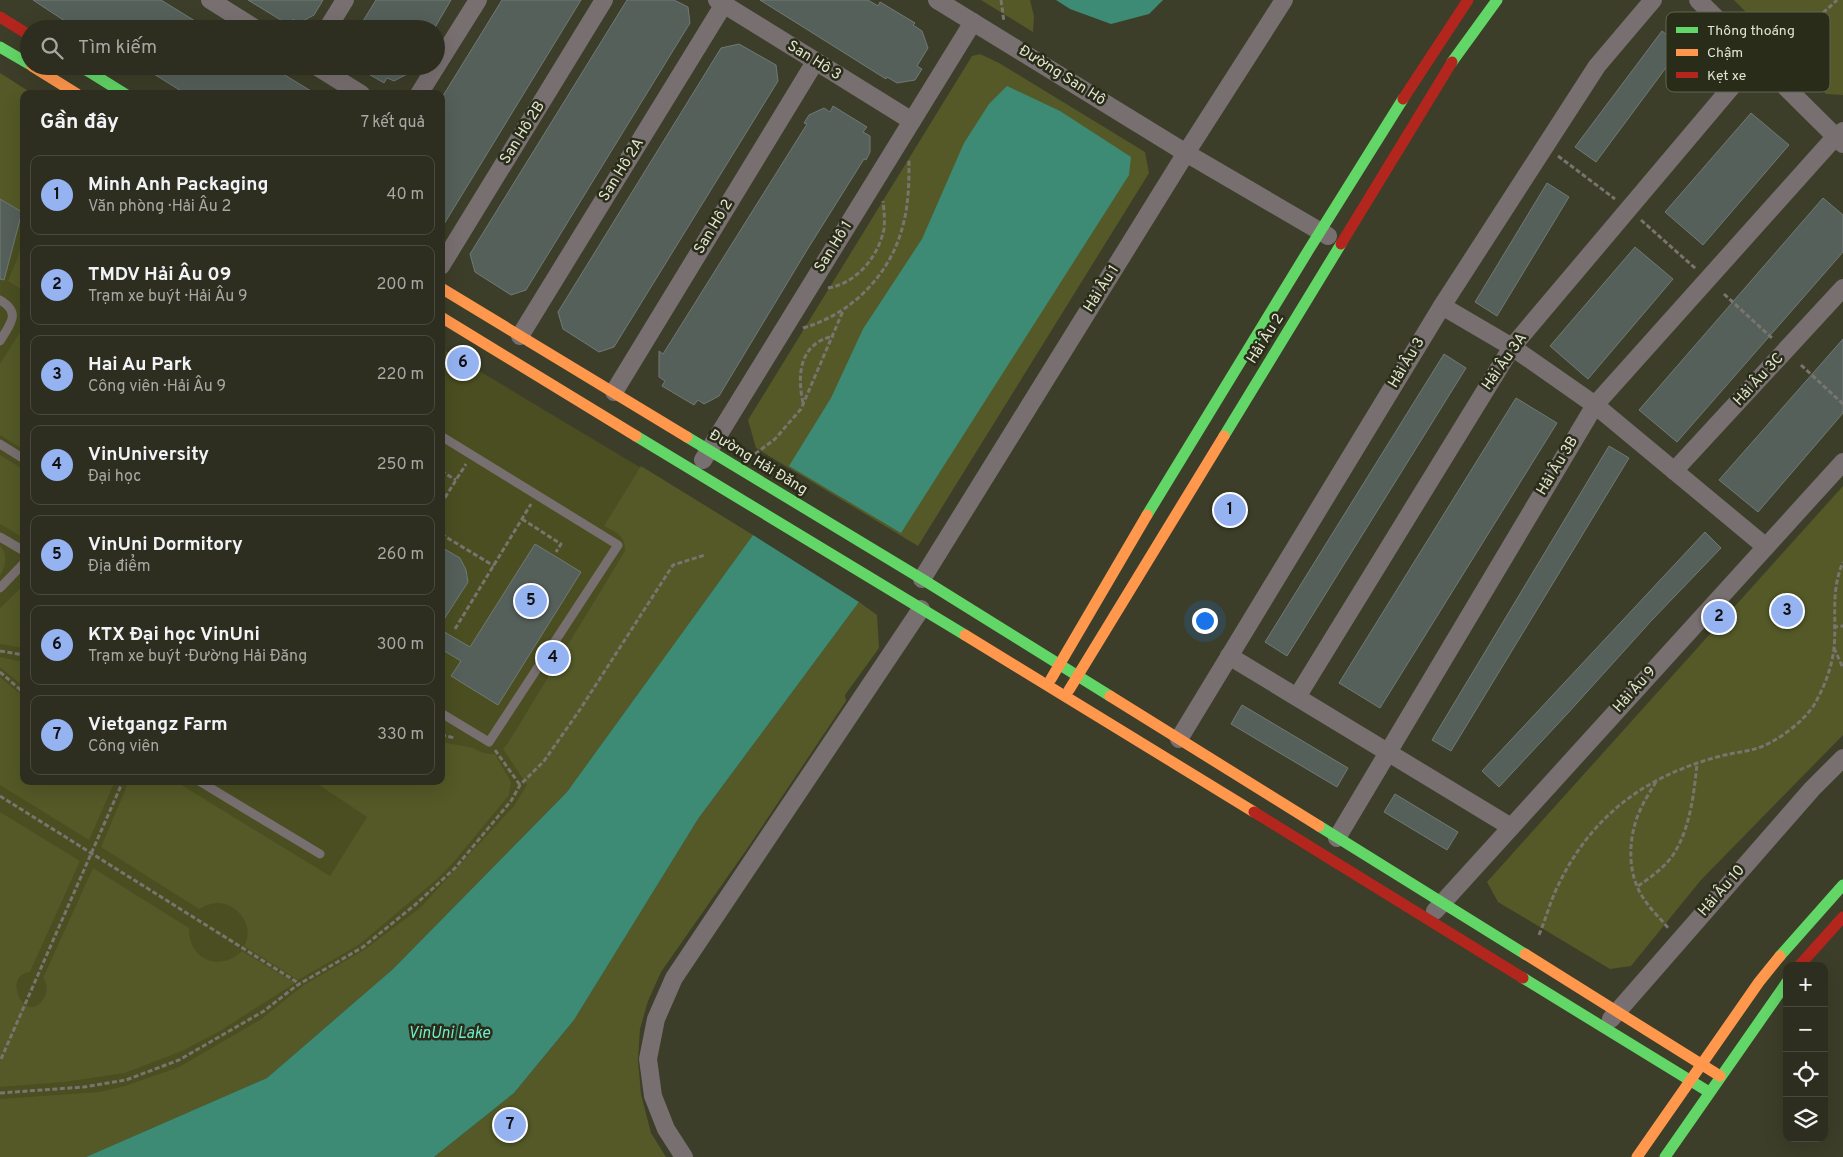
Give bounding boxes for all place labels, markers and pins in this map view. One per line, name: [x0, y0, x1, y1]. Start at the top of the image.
pin: 6: [447, 344, 479, 382]
pin: 1: [1214, 491, 1246, 529]
pin: 5: [515, 582, 547, 620]
pin: 3: [1771, 592, 1803, 630]
pin: 2: [1703, 598, 1735, 636]
pin: 4: [537, 639, 569, 677]
pin: 7: [494, 1106, 526, 1144]

